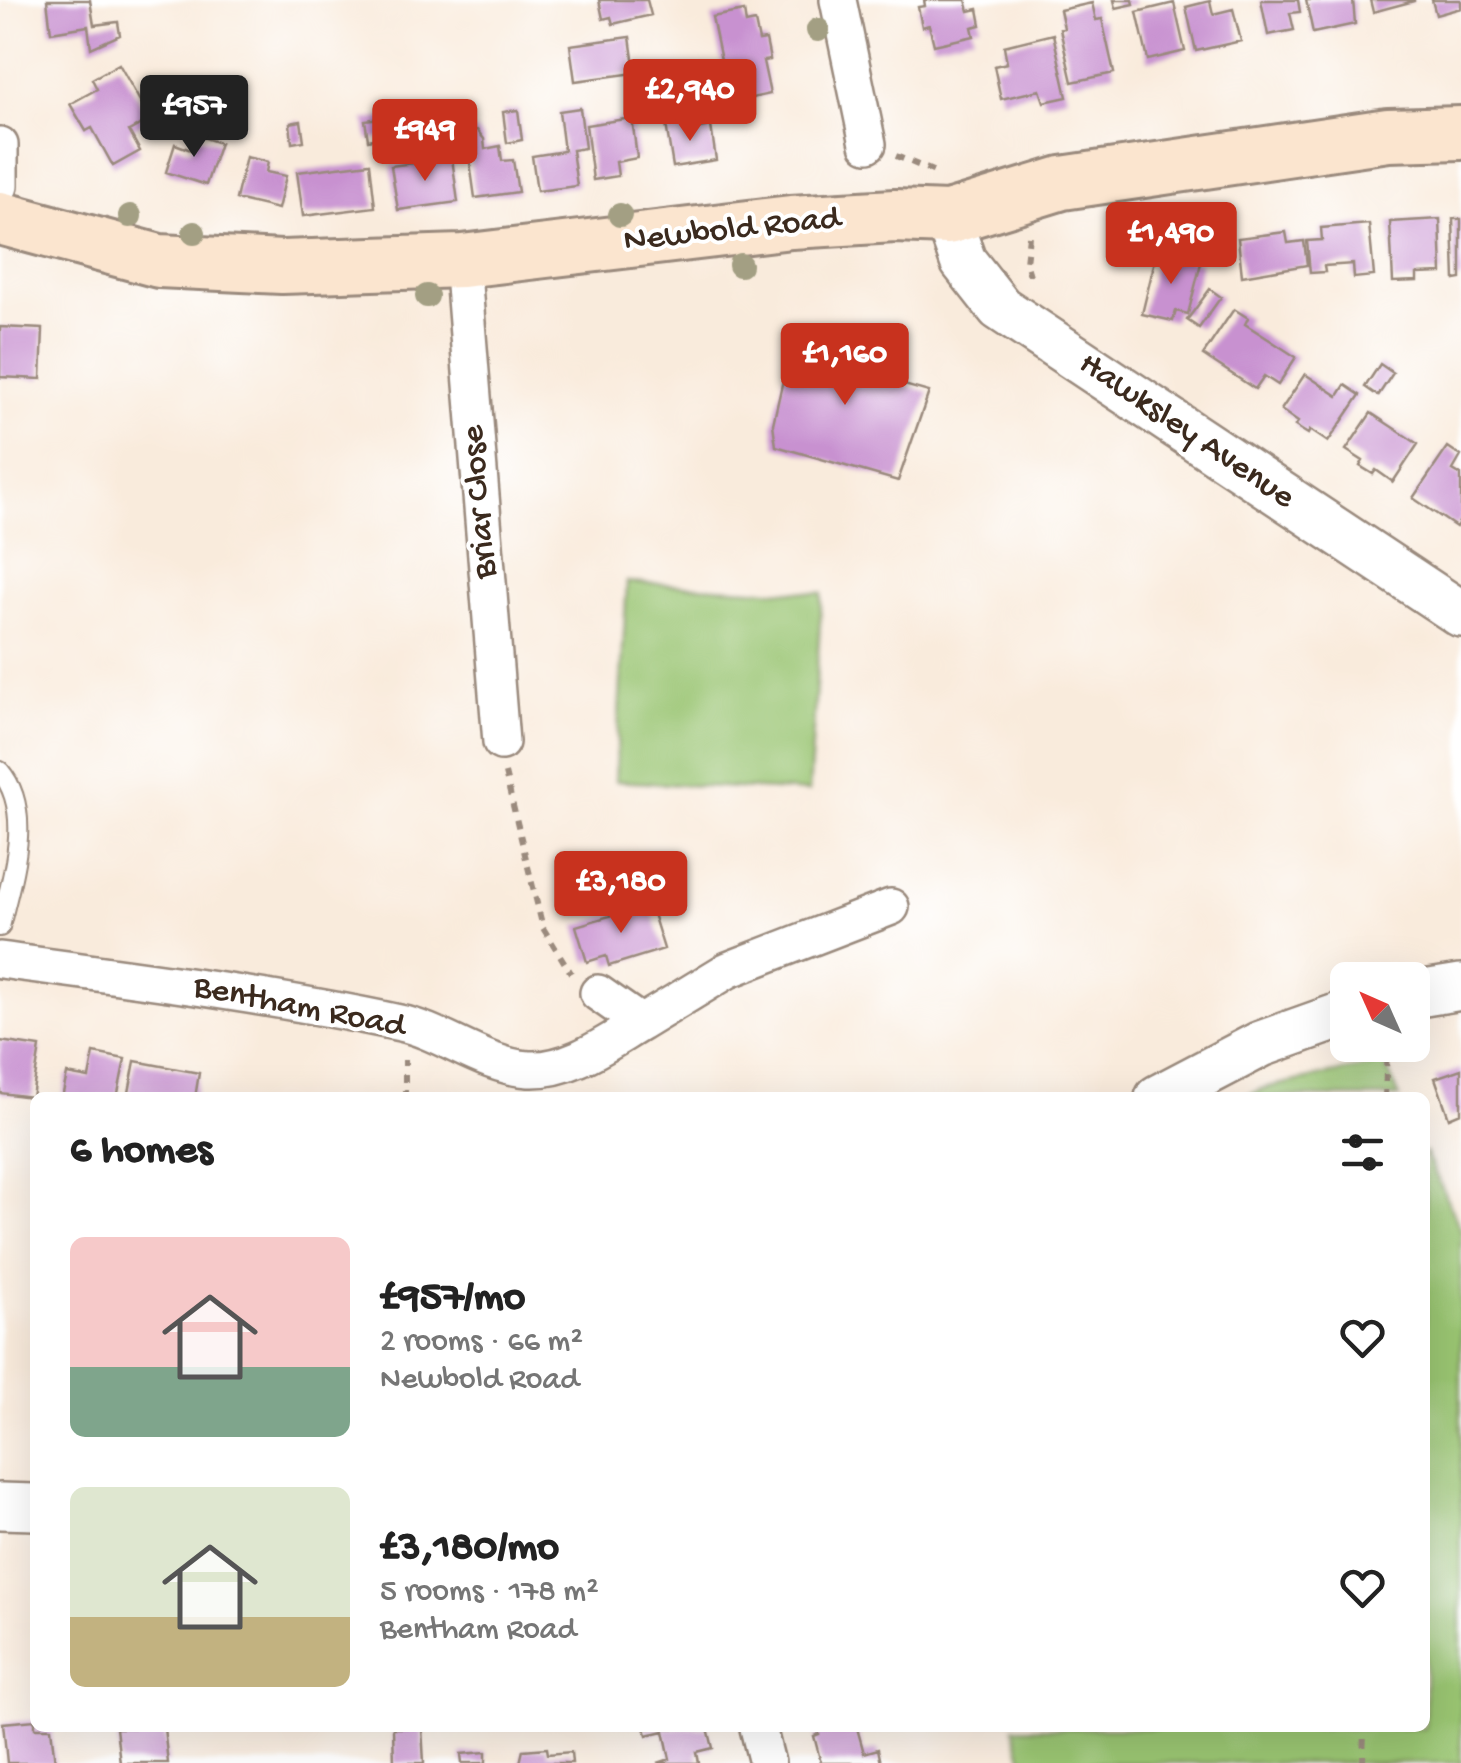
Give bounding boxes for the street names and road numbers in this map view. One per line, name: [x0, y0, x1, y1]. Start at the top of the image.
street label: Newbold Road: [622, 199, 845, 263]
street label: Hawksley Avenue: [1070, 345, 1303, 520]
street label: Briar Close: [454, 423, 508, 581]
street label: Bentham Road: [189, 967, 411, 1049]

